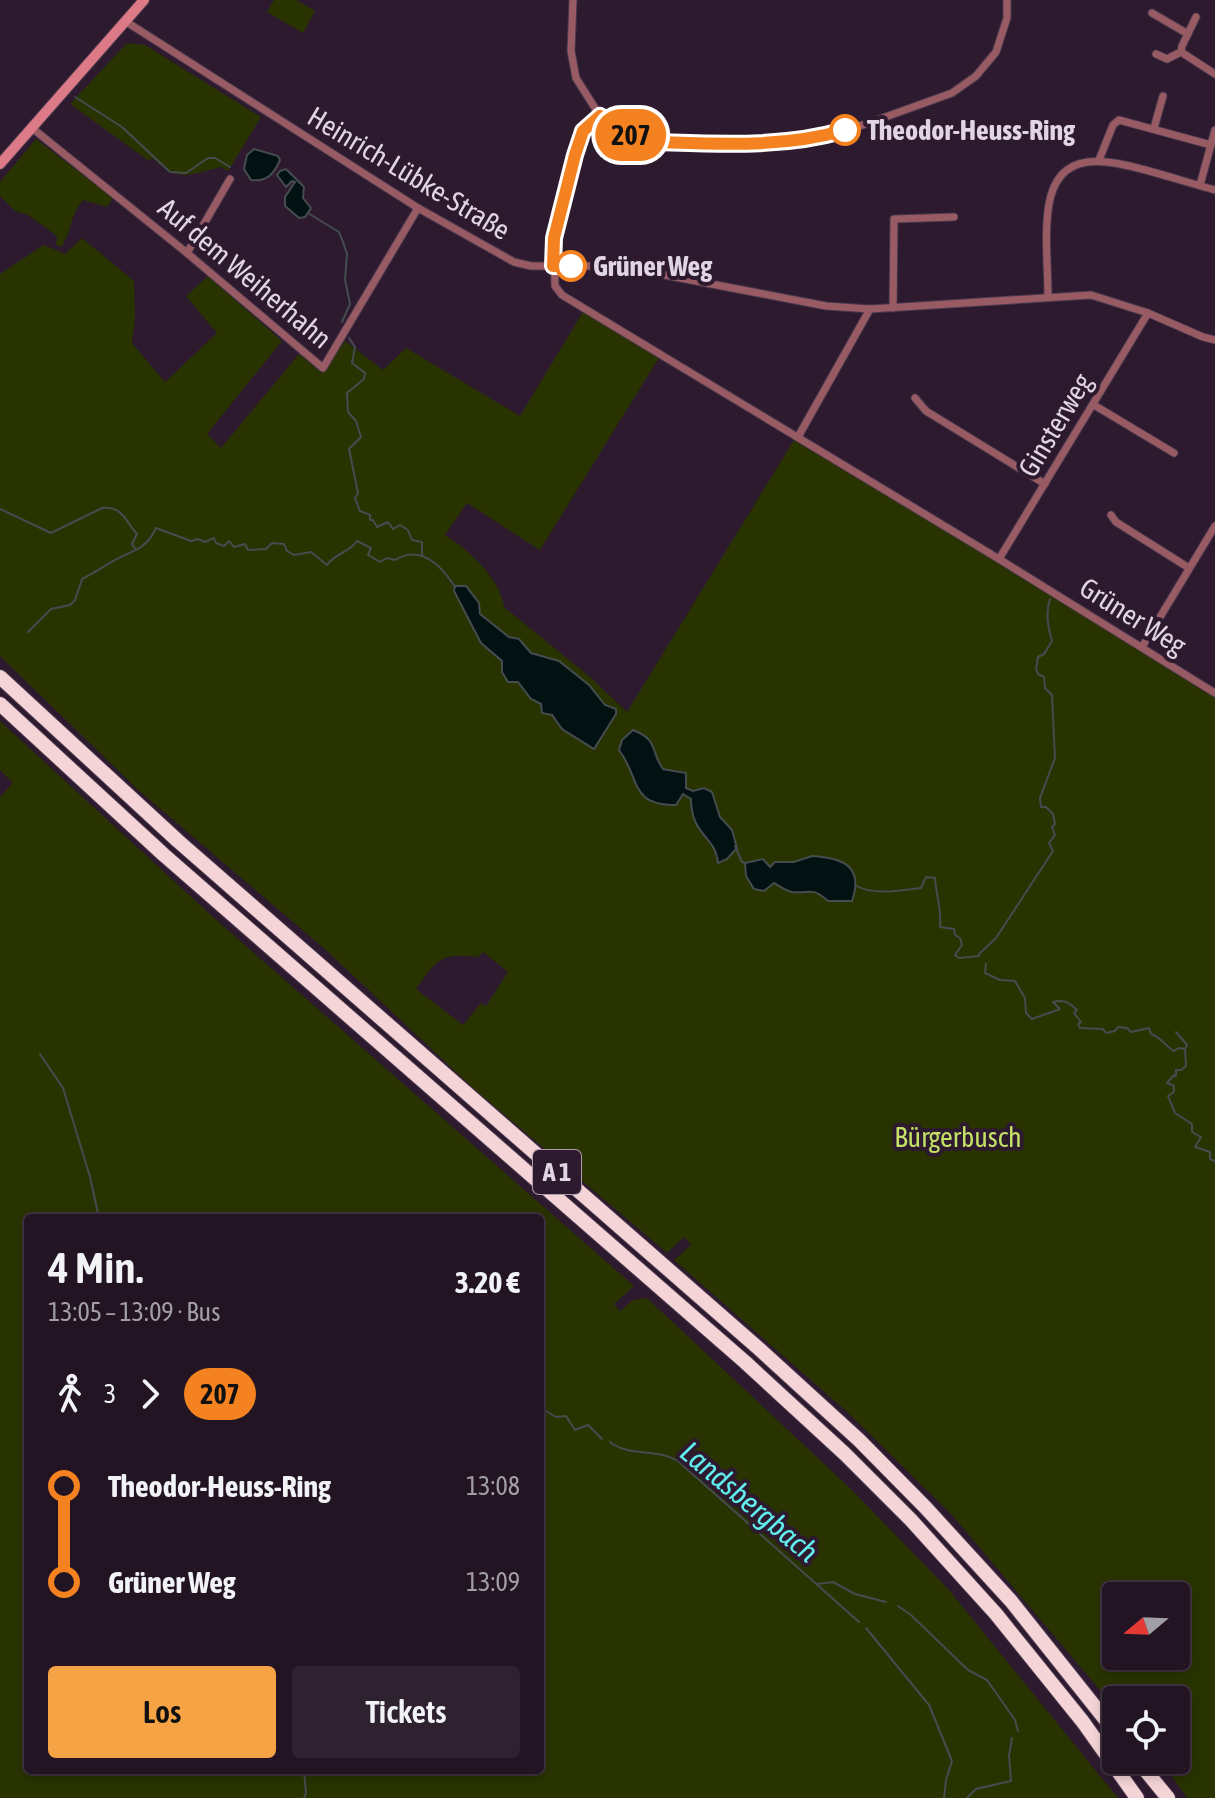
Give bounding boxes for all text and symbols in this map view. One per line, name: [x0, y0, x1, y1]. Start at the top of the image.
street label: Heinrich-Lübke-Straße: [302, 100, 516, 246]
line badge: 207: [585, 109, 677, 161]
place label: Theodor-Heuss-Ring: [867, 114, 1076, 146]
marker: Theodor-Heuss-Ring: [830, 115, 860, 145]
text: 207: [611, 119, 651, 151]
street label: Auf dem Weiherhahn: [152, 191, 338, 355]
place label: Grüner Weg: [593, 250, 713, 282]
marker: Grüner Weg: [556, 251, 586, 281]
street label: Ginsterweg: [1012, 368, 1098, 482]
street label: Grüner Weg: [1074, 571, 1192, 661]
park label: Bürgerbusch: [894, 1121, 1022, 1153]
road number: A 1: [533, 1150, 581, 1194]
text: 4 Min.: [48, 1242, 143, 1292]
text: 3.20 €: [455, 1265, 520, 1299]
text: 13:05 – 13:09 · Bus: [48, 1297, 220, 1327]
icon: walk: [48, 1372, 92, 1416]
icon: forward: [128, 1372, 172, 1416]
text: 207: [200, 1378, 240, 1410]
text: 3: [104, 1379, 116, 1409]
water label: Landsbergbach: [674, 1434, 825, 1568]
text: Theodor-Heuss-Ring: [108, 1469, 331, 1503]
text: 13:08: [466, 1471, 520, 1501]
text: Grüner Weg: [108, 1565, 236, 1599]
text: 13:09: [466, 1567, 520, 1597]
north arrow: [1102, 1582, 1190, 1670]
map controls: [1102, 1582, 1190, 1774]
button: Los: [48, 1666, 276, 1758]
button: Tickets: [292, 1666, 520, 1758]
button: locate: [1102, 1686, 1190, 1774]

